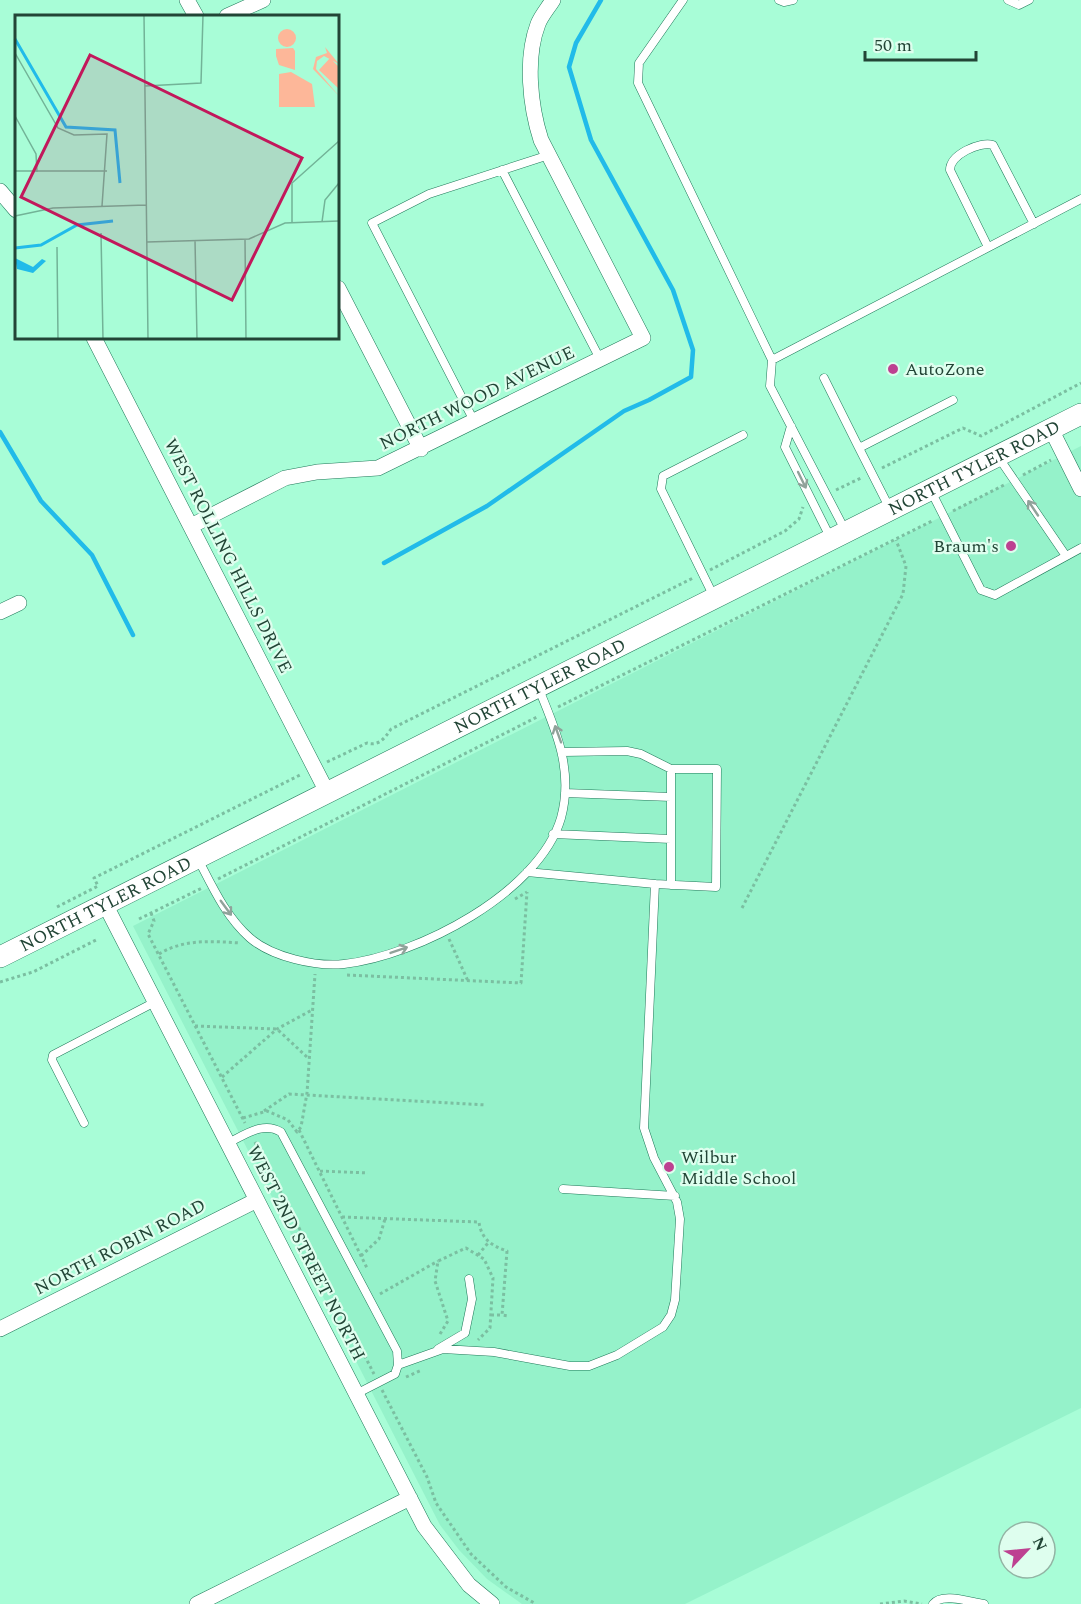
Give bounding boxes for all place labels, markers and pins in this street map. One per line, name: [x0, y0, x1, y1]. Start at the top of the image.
place label: AutoZone: [905, 356, 985, 383]
marker: AutoZone: [886, 362, 900, 376]
place label: Braum's: [933, 533, 999, 560]
marker: Braum's: [1004, 539, 1018, 553]
place label: Wilbur Middle School: [681, 1144, 796, 1192]
marker: Wilbur Middle School: [662, 1160, 676, 1174]

